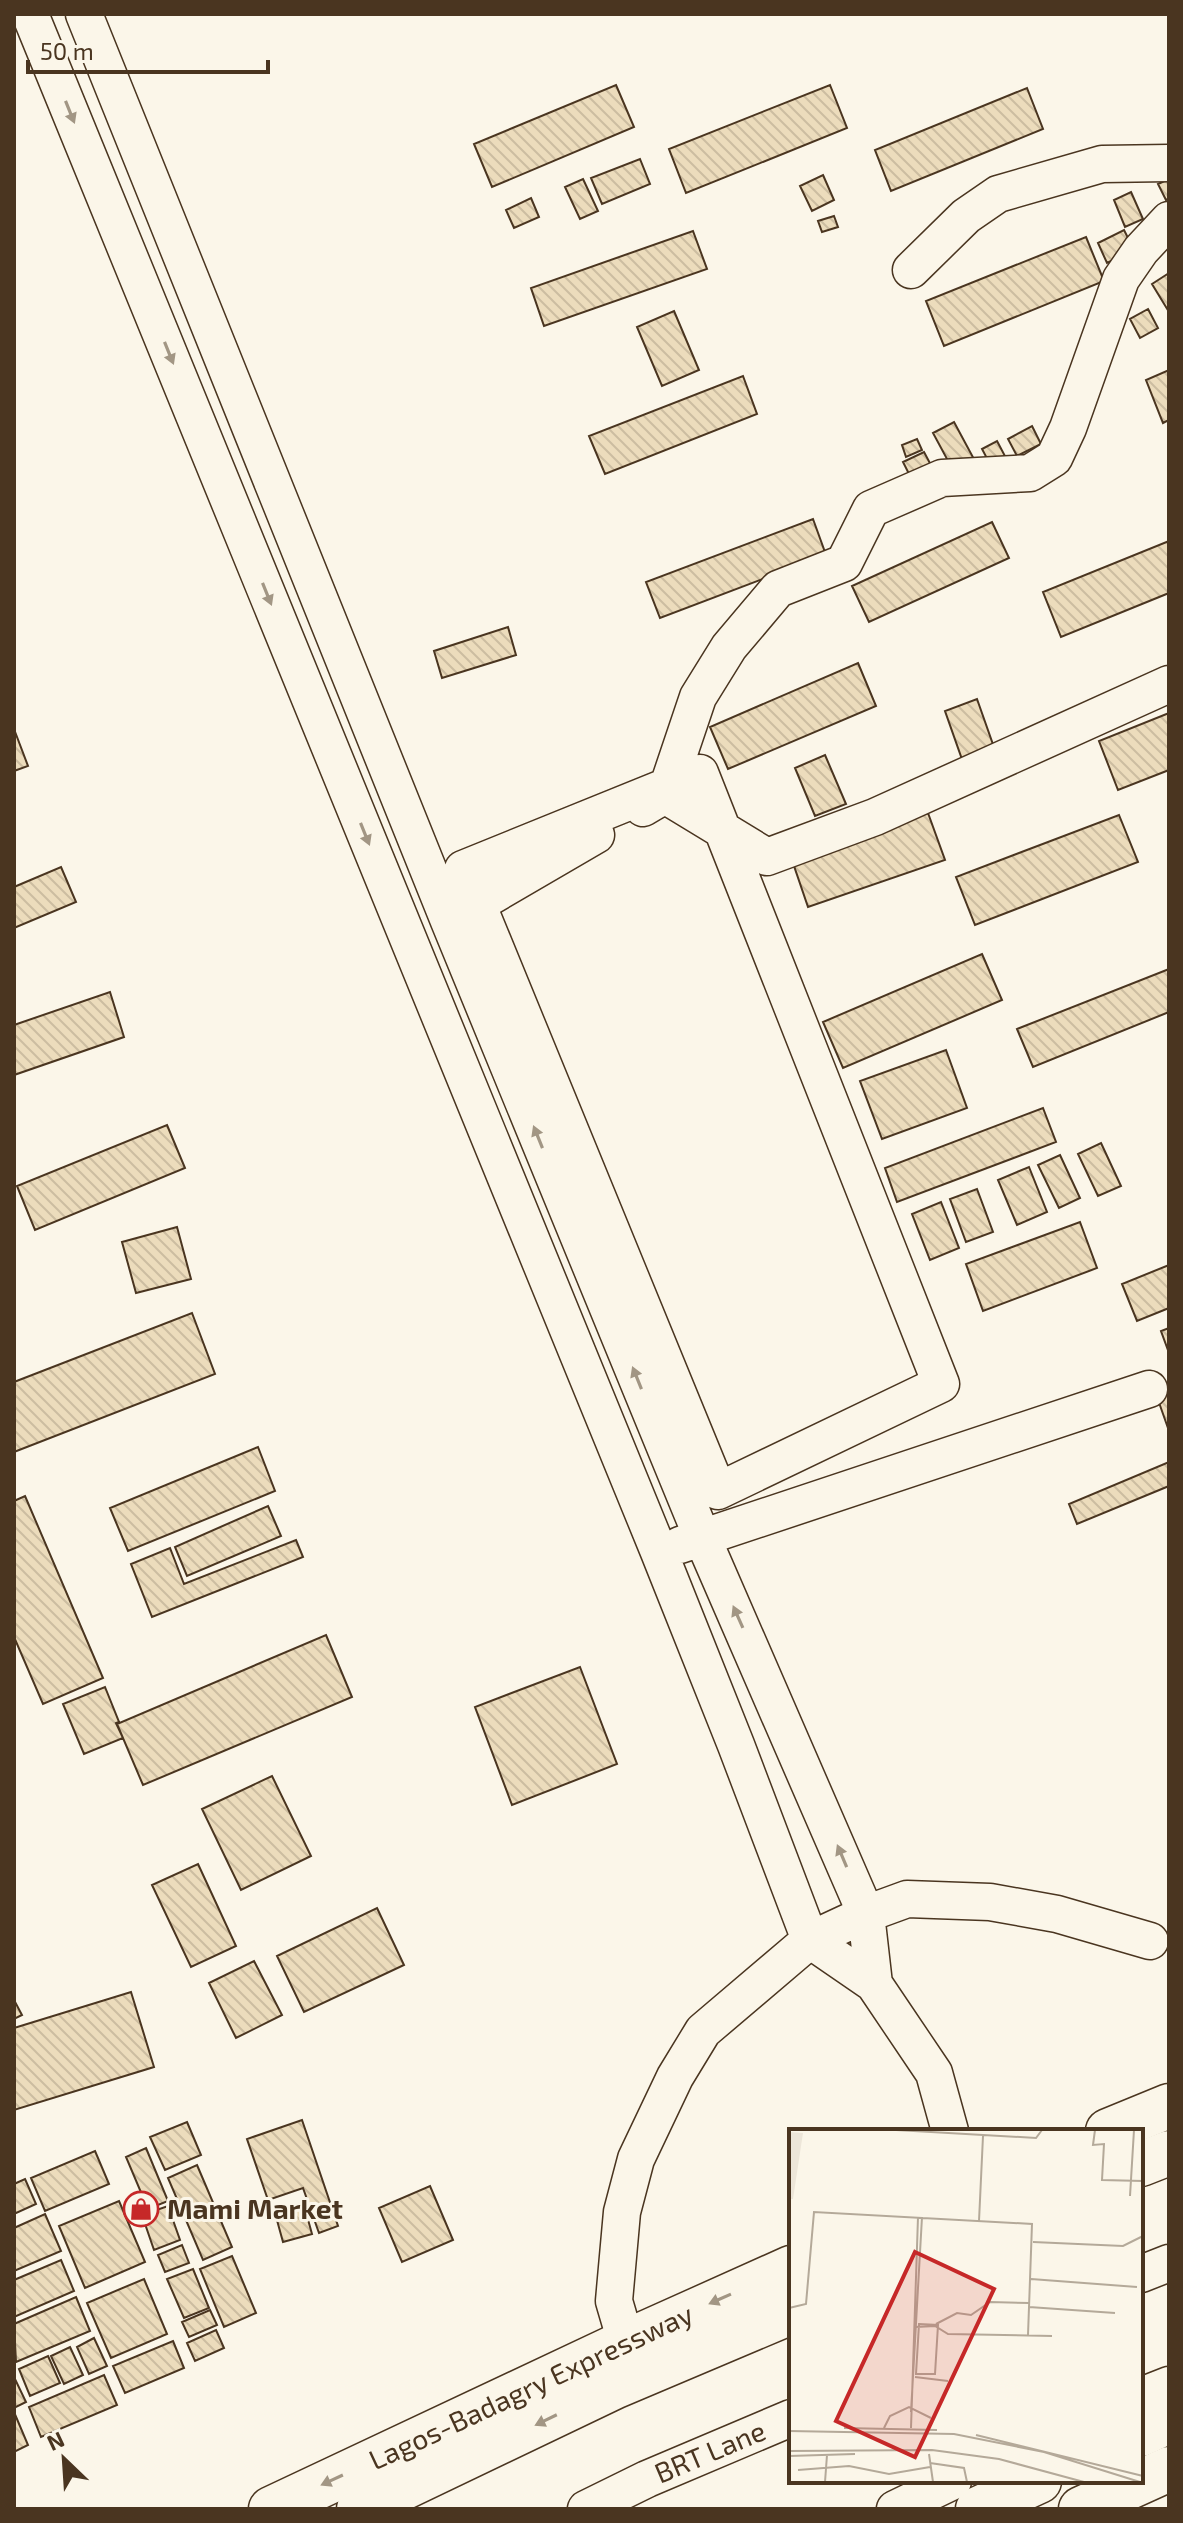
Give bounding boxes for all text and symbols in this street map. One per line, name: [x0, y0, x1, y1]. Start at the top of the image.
scale bar: [28, 24, 268, 74]
text: 50 m: [40, 36, 94, 65]
one-way arrow: [64, 100, 77, 124]
one-way arrow: [162, 341, 175, 365]
one-way arrow: [260, 582, 273, 606]
one-way arrow: [359, 822, 372, 846]
one-way arrow: [531, 1125, 544, 1149]
one-way arrow: [630, 1366, 643, 1390]
one-way arrow: [731, 1606, 745, 1629]
one-way arrow: [835, 1844, 848, 1868]
inset map: [789, 2129, 1143, 2483]
shop icon: Mami Market: [122, 2190, 160, 2228]
place label: Mami Market: [167, 2191, 343, 2225]
one-way arrow: [708, 2293, 732, 2306]
street label: Lagos-Badagry Expressway: [363, 2296, 698, 2476]
one-way arrow: [534, 2413, 557, 2426]
street label: BRT Lane: [649, 2413, 770, 2490]
north arrow: [24, 2419, 104, 2499]
text: N: [42, 2425, 68, 2455]
one-way arrow: [320, 2473, 344, 2487]

